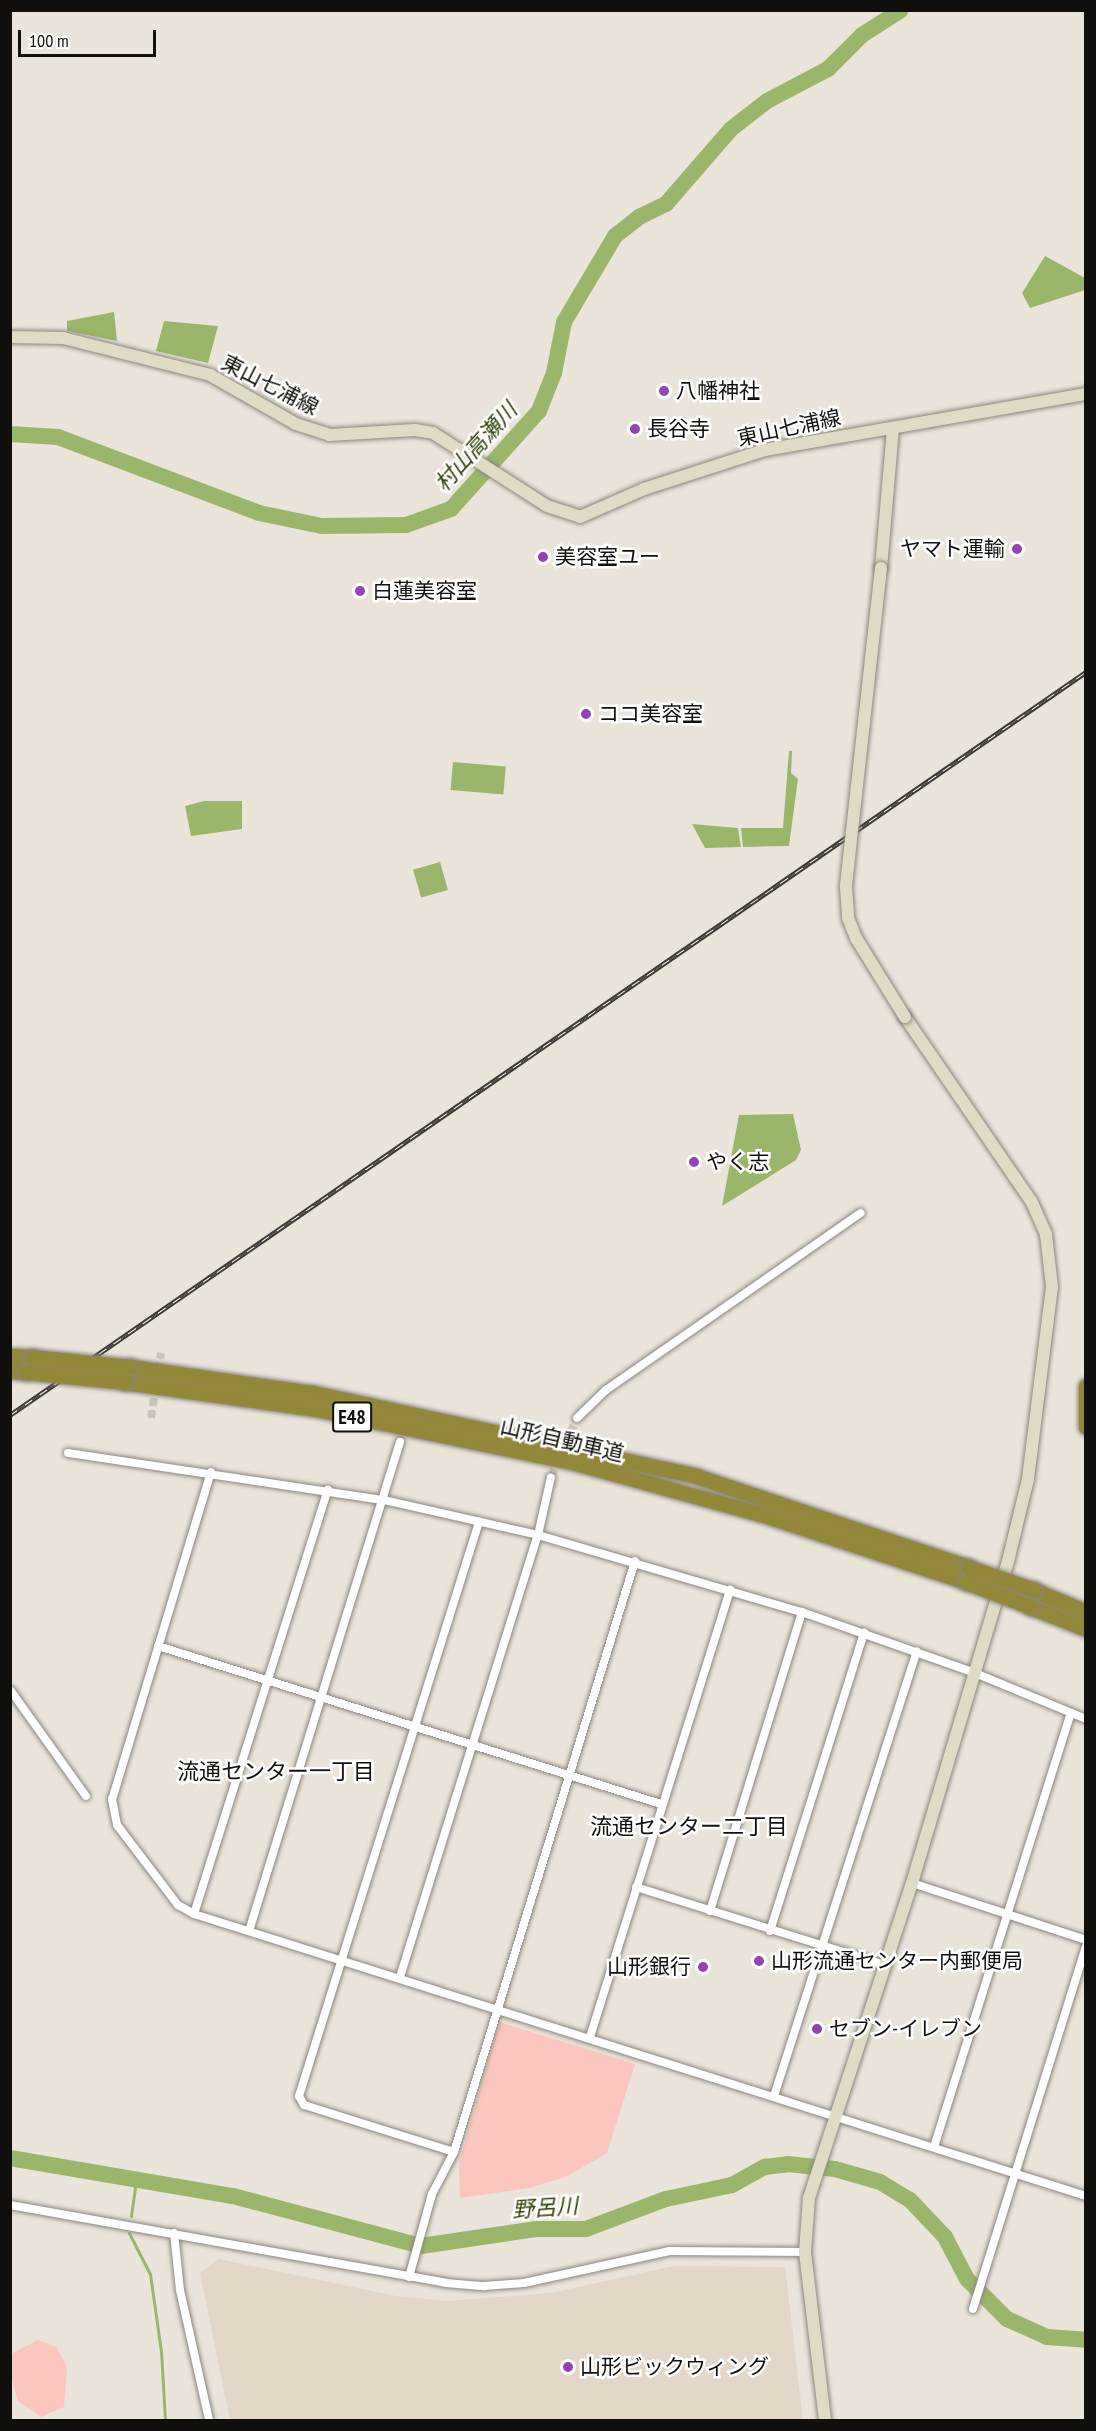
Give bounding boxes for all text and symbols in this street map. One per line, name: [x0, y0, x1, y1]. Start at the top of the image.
scale bar: [21, 18, 159, 56]
text: 100 m: [29, 29, 69, 52]
street label: 東山七浦線: [218, 350, 322, 420]
place label: 八幡神社: [676, 378, 760, 404]
marker: 八幡神社: [657, 384, 671, 398]
water label: 村山高瀬川: [429, 397, 523, 497]
street label: 東山七浦線: [735, 405, 843, 451]
place label: 長谷寺: [647, 416, 710, 442]
marker: 長谷寺: [628, 422, 642, 436]
place label: ヤマト運輸: [900, 536, 1005, 562]
marker: ヤマト運輸: [1010, 542, 1024, 556]
place label: 美容室ユー: [555, 544, 660, 570]
marker: 美容室ユー: [536, 550, 550, 564]
place label: 白蓮美容室: [372, 578, 477, 604]
marker: 白蓮美容室: [353, 584, 367, 598]
place label: ココ美容室: [598, 701, 703, 727]
marker: ココ美容室: [579, 707, 593, 721]
place label: やく志: [706, 1149, 769, 1175]
marker: やく志: [687, 1155, 701, 1169]
road number: E48: [331, 1400, 373, 1434]
street label: 山形自動車道: [498, 1414, 626, 1466]
district label: 流通センター一丁目: [177, 1759, 375, 1785]
district label: 流通センター二丁目: [590, 1814, 788, 1840]
place label: 山形流通センター内郵便局: [771, 1948, 1023, 1974]
place label: 山形銀行: [607, 1954, 691, 1980]
marker: 山形流通センター内郵便局: [752, 1954, 766, 1968]
marker: 山形銀行: [696, 1960, 710, 1974]
place label: セブン-イレブン: [829, 2016, 982, 2042]
marker: セブン-イレブン: [810, 2022, 824, 2036]
water label: 野呂川: [511, 2193, 579, 2223]
place label: 山形ビックウィング: [580, 2354, 769, 2380]
marker: 山形ビックウィング: [561, 2360, 575, 2374]

